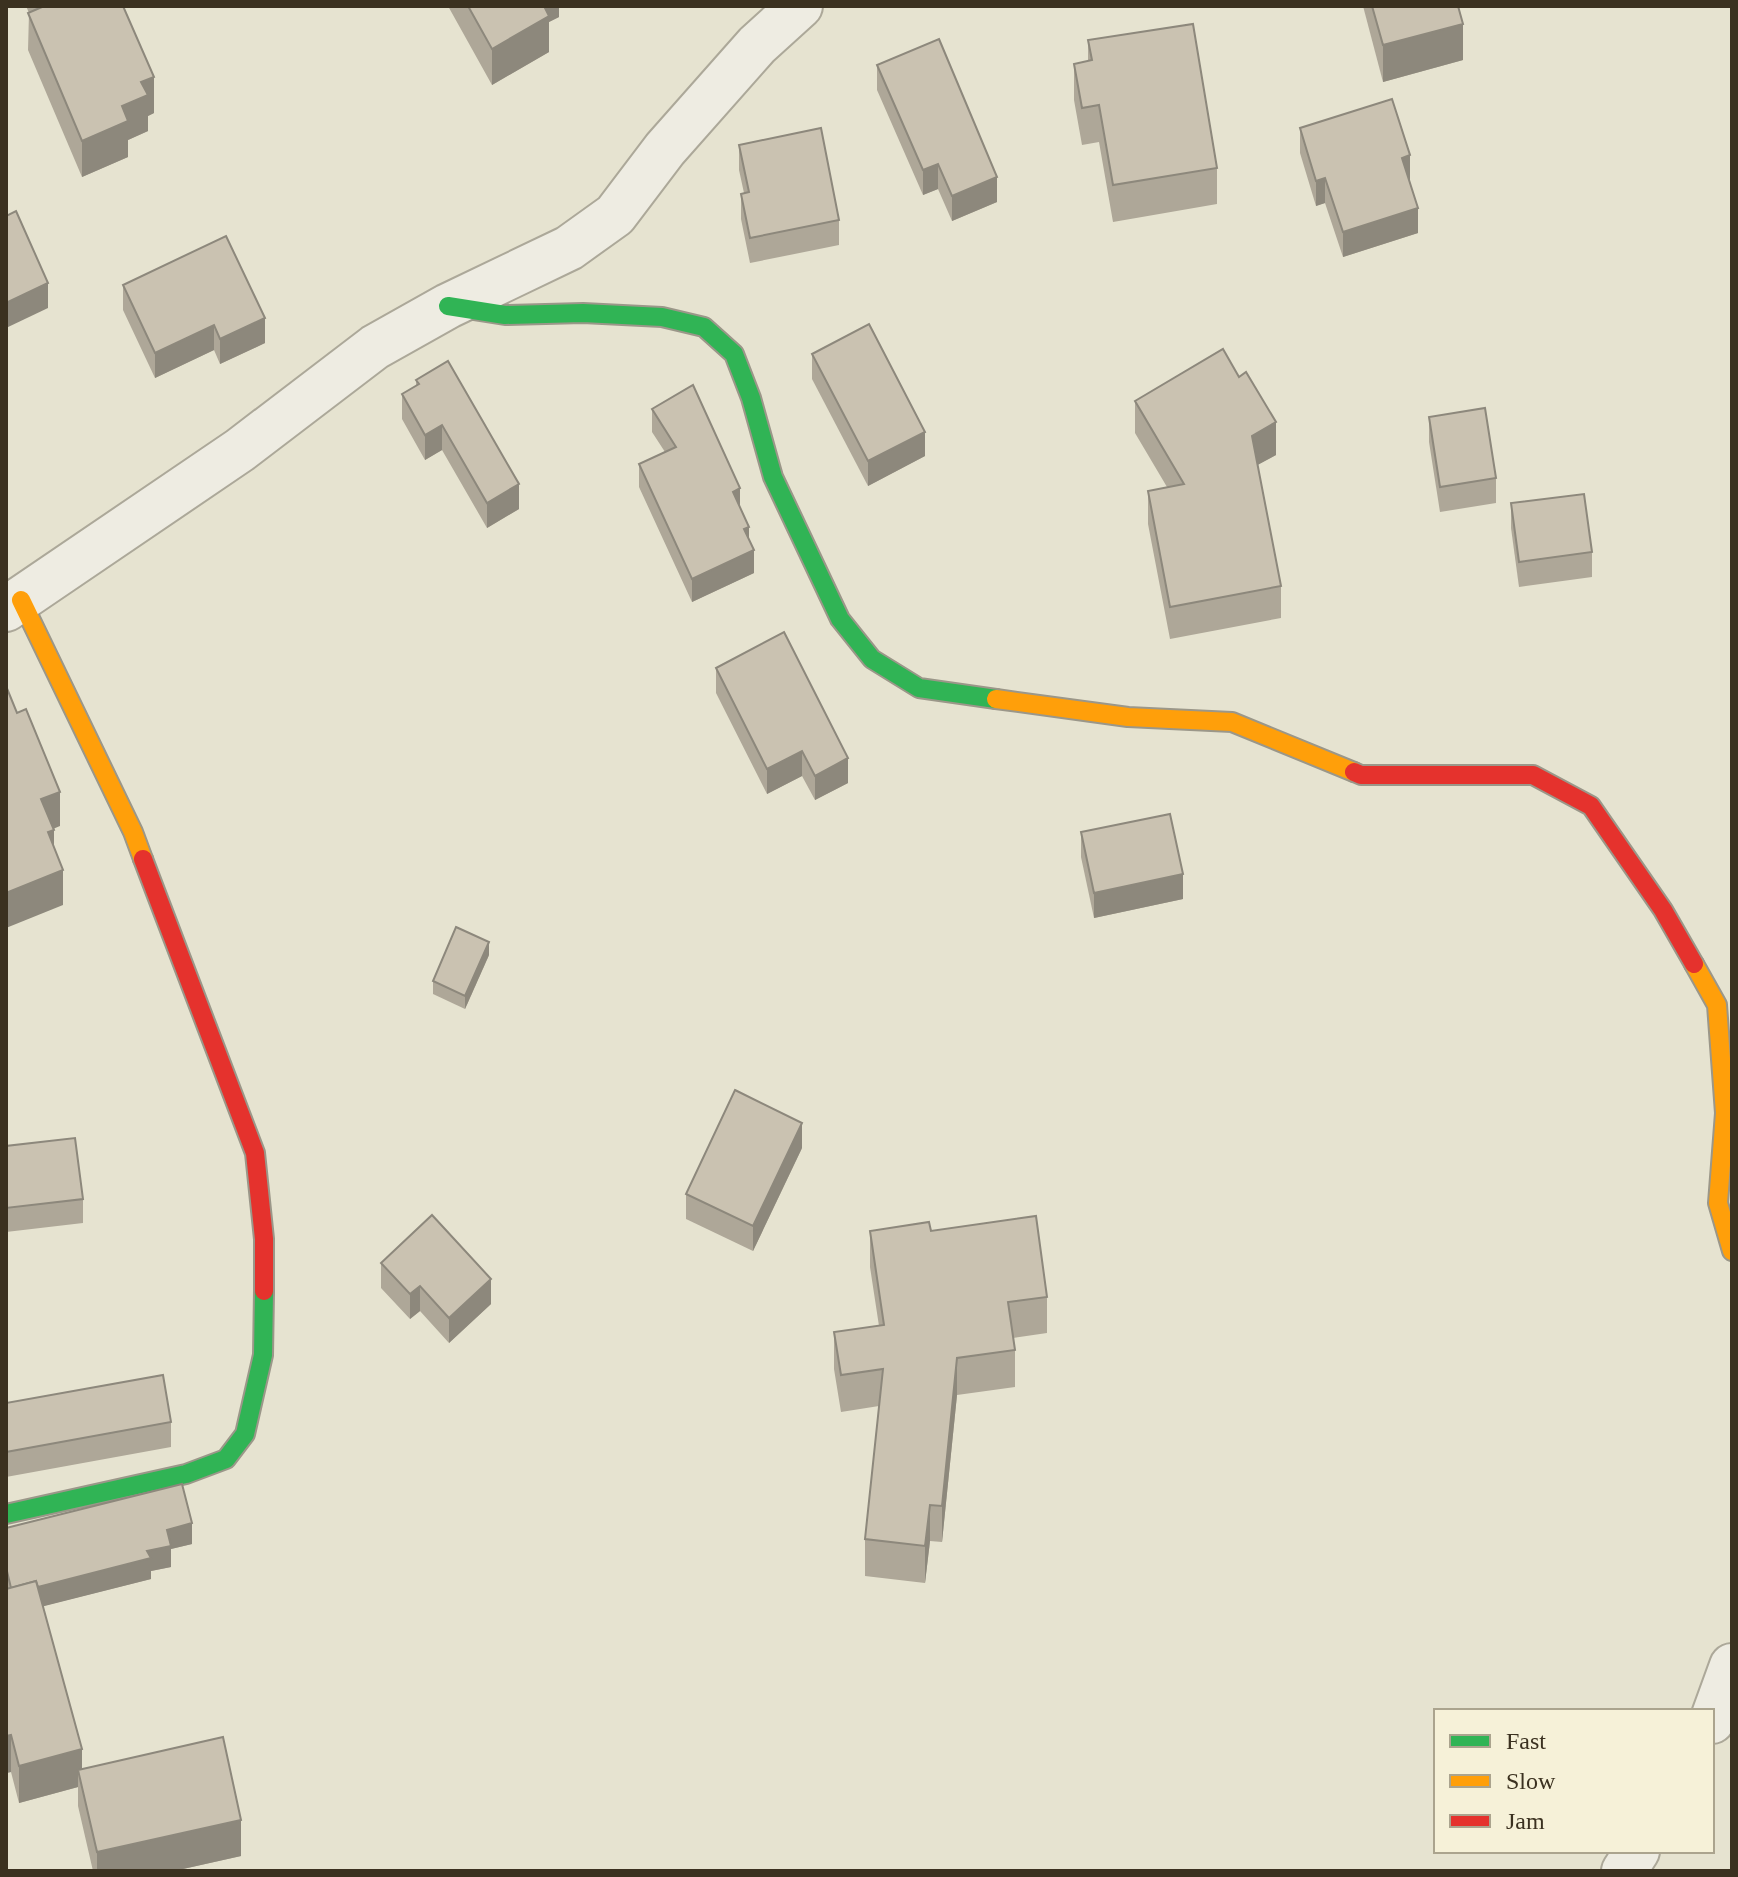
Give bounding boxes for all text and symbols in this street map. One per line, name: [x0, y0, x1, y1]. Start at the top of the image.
legend: [1434, 1709, 1714, 1853]
text: Fast: [1506, 1728, 1546, 1754]
text: Slow: [1506, 1768, 1556, 1794]
text: Jam: [1506, 1808, 1545, 1834]

